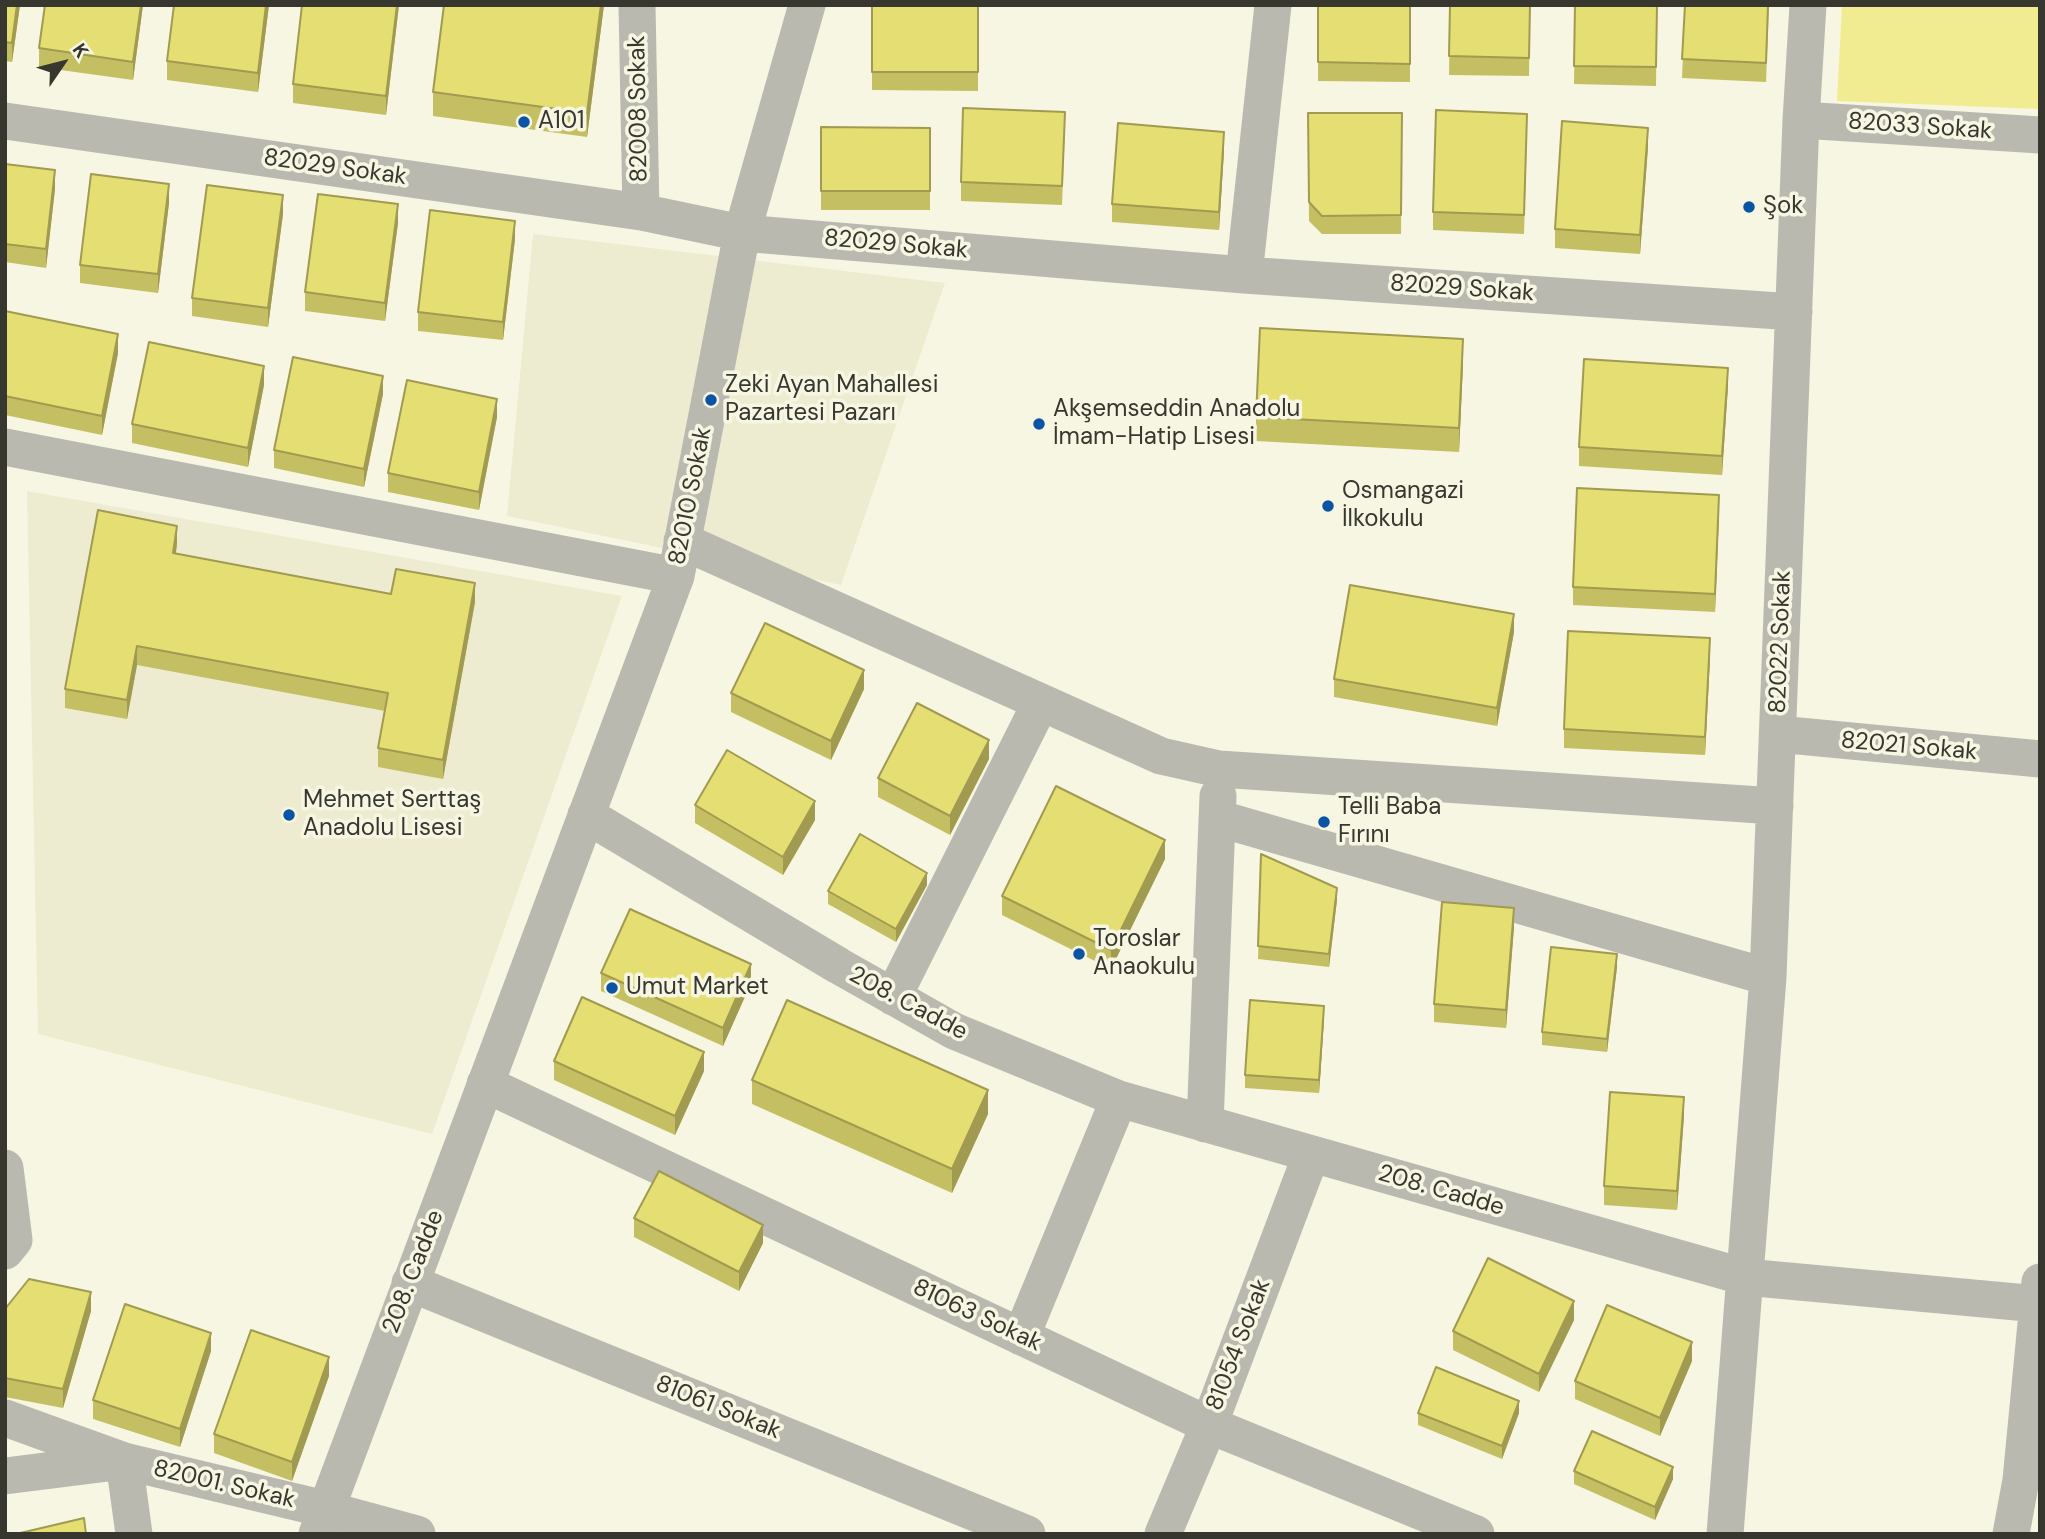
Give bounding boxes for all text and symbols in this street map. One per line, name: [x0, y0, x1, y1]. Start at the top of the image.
north arrow: [28, 28, 98, 98]
street label: 82008 Sokak: [623, 35, 655, 183]
text: K: [67, 38, 94, 63]
place label: A101: [538, 108, 585, 136]
street label: 82033 Sokak: [1847, 108, 1993, 146]
marker: A101: [516, 114, 532, 130]
street label: 82029 Sokak: [262, 144, 408, 192]
place label: Şok: [1763, 193, 1803, 221]
marker: Şok: [1741, 199, 1757, 215]
street label: 82029 Sokak: [823, 224, 969, 266]
street label: 82029 Sokak: [1389, 270, 1535, 308]
place label: Zeki Ayan Mahallesi Pazartesi Pazarı: [725, 372, 938, 428]
marker: Zeki Ayan Mahallesi Pazartesi Pazarı: [703, 392, 719, 408]
place label: Akşemseddin Anadolu İmam-Hatip Lisesi: [1053, 396, 1300, 452]
marker: Akşemseddin Anadolu İmam-Hatip Lisesi: [1031, 416, 1047, 432]
street label: 82010 Sokak: [664, 425, 718, 567]
place label: Osmangazi İlkokulu: [1342, 478, 1464, 534]
marker: Osmangazi İlkokulu: [1320, 498, 1336, 514]
street label: 82022 Sokak: [1764, 570, 1798, 714]
street label: 82021 Sokak: [1840, 727, 1978, 767]
place label: Mehmet Serttaş Anadolu Lisesi: [303, 787, 481, 843]
place label: Telli Baba Fırını: [1338, 794, 1441, 850]
marker: Mehmet Serttaş Anadolu Lisesi: [281, 807, 297, 823]
marker: Telli Baba Fırını: [1316, 814, 1332, 830]
place label: Toroslar Anaokulu: [1093, 926, 1195, 982]
marker: Toroslar Anaokulu: [1071, 946, 1087, 962]
street label: 208. Cadde: [844, 961, 972, 1047]
place label: Umut Market: [626, 974, 769, 1002]
marker: Umut Market: [604, 980, 620, 996]
street label: 208. Cadde: [1375, 1159, 1507, 1223]
street label: 208. Cadde: [377, 1206, 451, 1338]
street label: 81063 Sokak: [908, 1274, 1046, 1358]
street label: 81054 Sokak: [1201, 1275, 1277, 1415]
street label: 81061 Sokak: [651, 1370, 785, 1446]
street label: 82001. Sokak: [150, 1455, 298, 1515]

